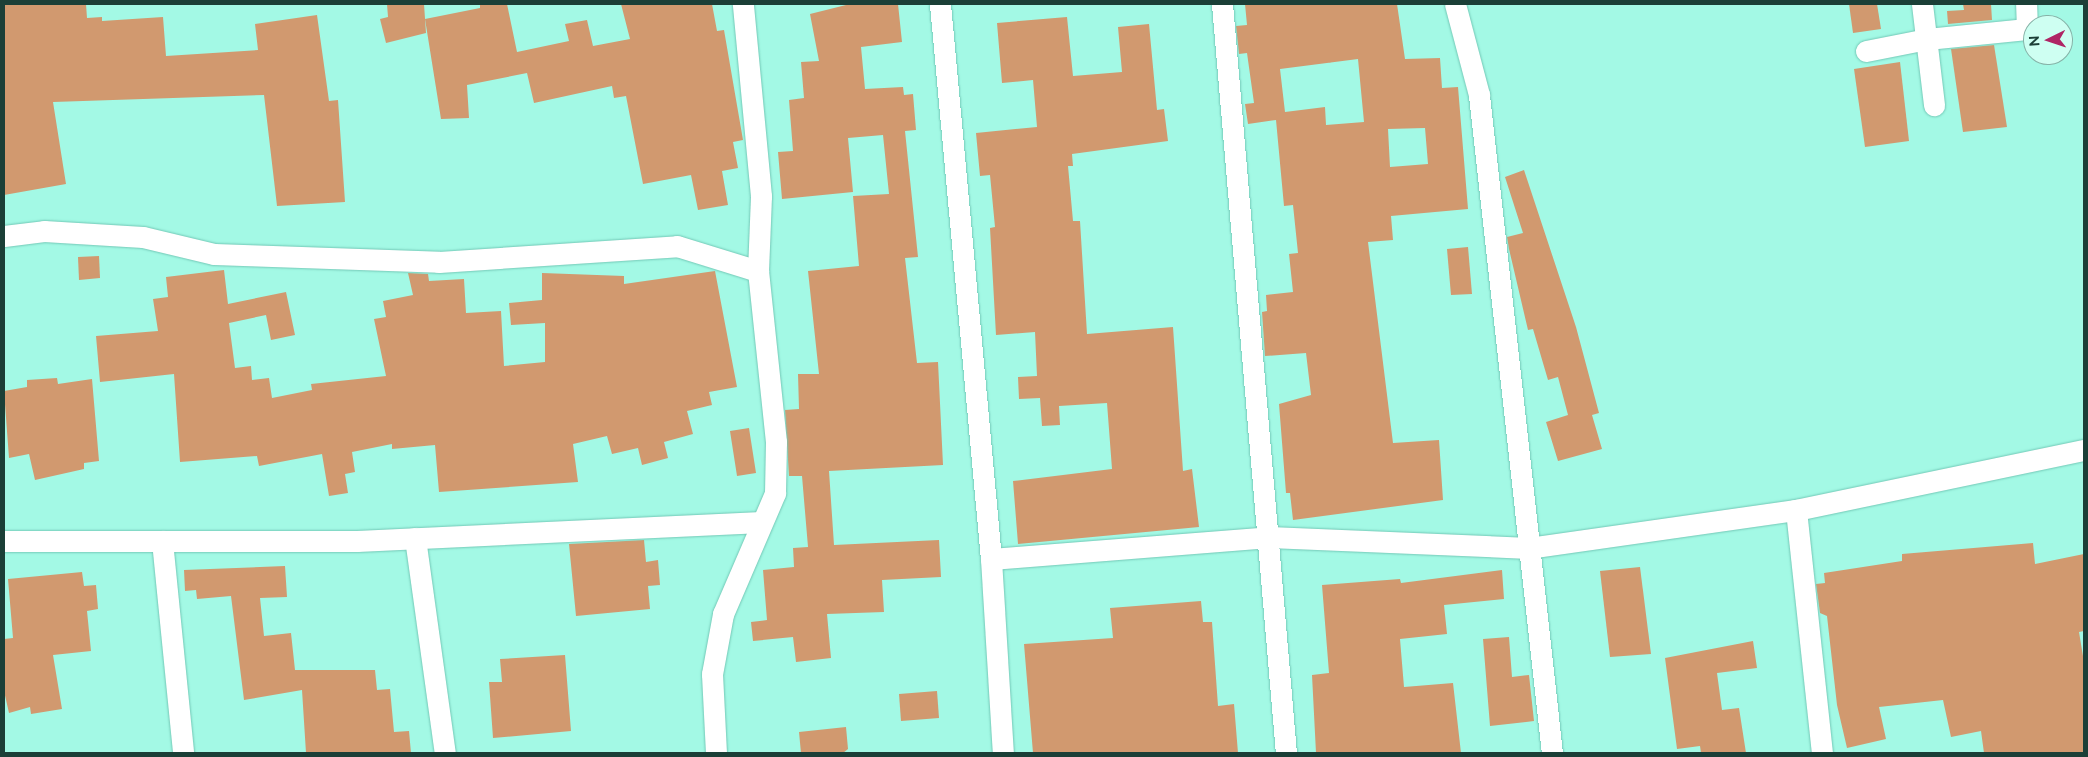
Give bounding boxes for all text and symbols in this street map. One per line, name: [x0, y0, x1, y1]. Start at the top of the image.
north arrow: [2023, 15, 2073, 65]
text: N: [2026, 35, 2042, 47]

